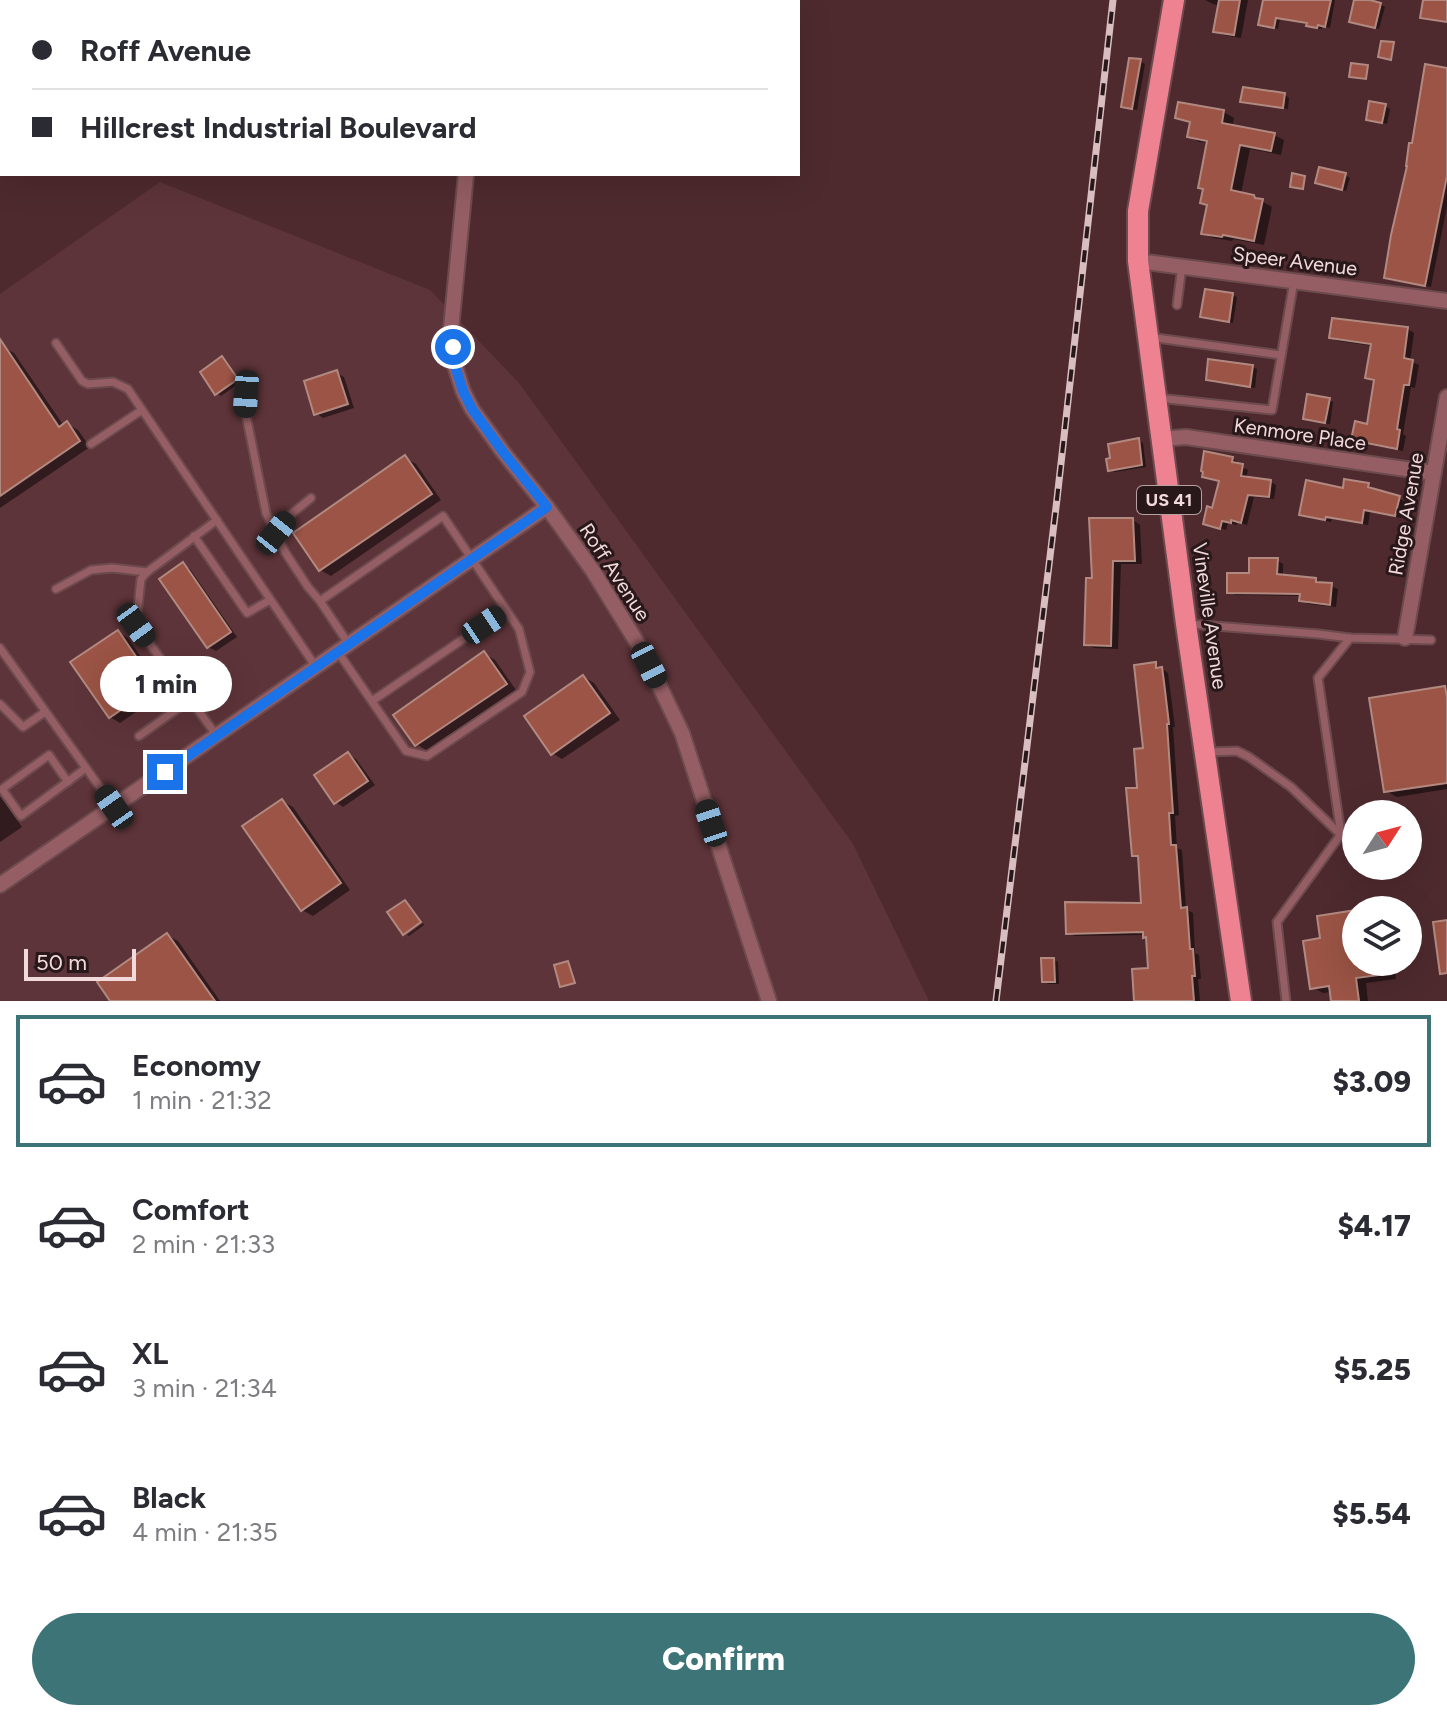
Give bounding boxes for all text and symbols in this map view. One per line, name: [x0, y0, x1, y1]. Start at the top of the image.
text: Roff Avenue: [80, 32, 251, 69]
text: Hillcrest Industrial Boulevard: [80, 109, 477, 146]
street label: Speer Avenue: [1231, 241, 1359, 281]
route start: [435, 329, 471, 365]
car: [232, 369, 260, 419]
street label: Kenmore Place: [1232, 413, 1368, 455]
street label: Ridge Avenue: [1383, 451, 1429, 577]
road number: US 41: [1137, 486, 1201, 514]
car: [252, 507, 300, 559]
street label: Roff Avenue: [575, 519, 655, 625]
street label: Vineville Avenue: [1188, 541, 1232, 691]
car: [112, 599, 160, 651]
car: [457, 602, 511, 648]
car: [627, 638, 671, 692]
callout: 1 min: [99, 656, 231, 712]
text: 1 min: [135, 668, 197, 700]
route end: [147, 754, 183, 790]
car: [90, 780, 138, 834]
car: [692, 796, 730, 850]
north arrow: [1342, 800, 1422, 880]
map controls: [1342, 800, 1422, 976]
button: layers: [1342, 896, 1422, 976]
scale bar: [24, 945, 136, 981]
text: 50 m: [36, 949, 87, 976]
icon: car: [36, 1045, 108, 1117]
text: Economy: [132, 1047, 261, 1084]
text: $3.09: [1333, 1063, 1411, 1100]
text: 1 min · 21:32: [132, 1084, 272, 1116]
icon: car: [36, 1189, 108, 1261]
text: Comfort: [132, 1191, 250, 1228]
text: $4.17: [1338, 1207, 1411, 1244]
text: 2 min · 21:33: [132, 1228, 275, 1260]
icon: car: [36, 1333, 108, 1405]
text: XL: [132, 1335, 168, 1372]
text: $5.25: [1334, 1351, 1411, 1388]
text: 3 min · 21:34: [132, 1372, 277, 1404]
icon: car: [36, 1477, 108, 1549]
text: Black: [132, 1479, 206, 1516]
text: $5.54: [1332, 1495, 1411, 1532]
text: 4 min · 21:35: [132, 1516, 278, 1548]
button: Confirm: [32, 1613, 1415, 1705]

